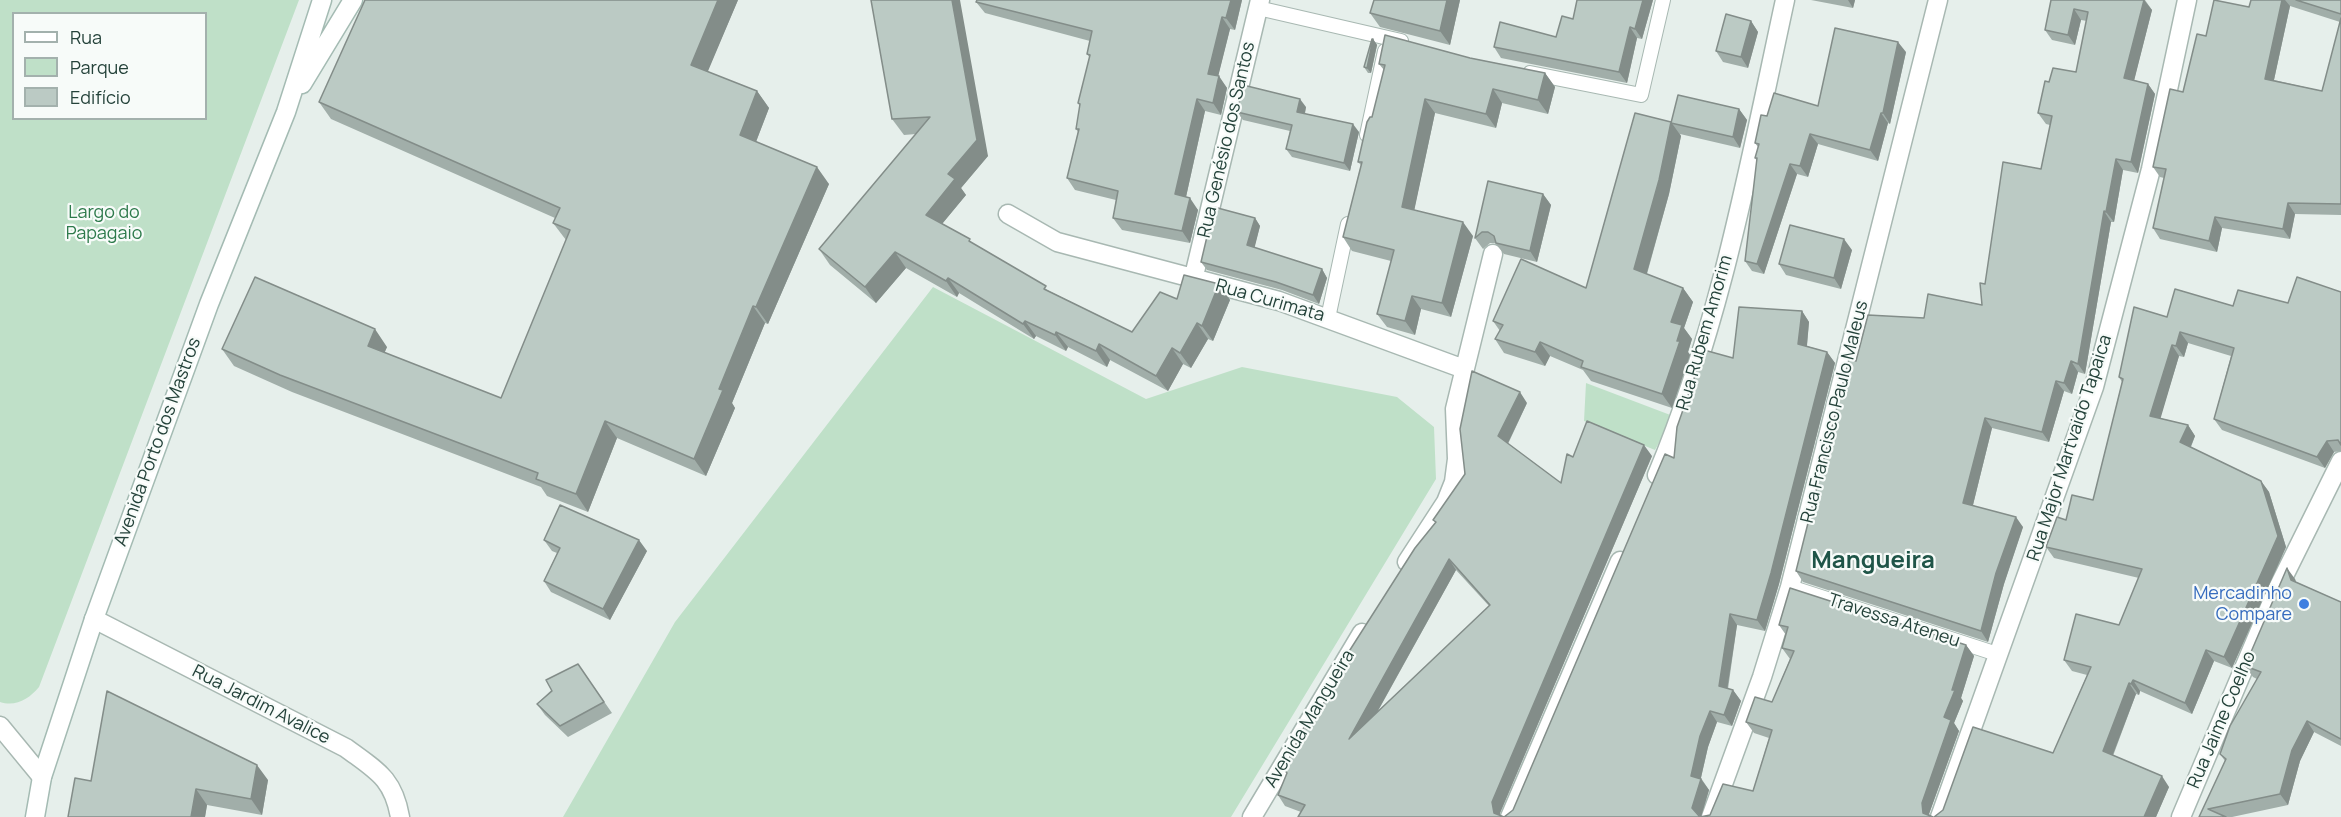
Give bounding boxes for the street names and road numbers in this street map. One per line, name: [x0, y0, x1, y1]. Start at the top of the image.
street label: Rua Genésio dos Santos: [1194, 40, 1260, 240]
street label: Rua Rubem Amorim: [1672, 253, 1738, 413]
street label: Rua Curimata: [1213, 275, 1327, 327]
street label: Rua Francisco Paulo Maleus: [1797, 299, 1873, 525]
street label: Rua Major Martvaido Tapaica: [2023, 332, 2117, 564]
street label: Avenida Porto dos Mastros: [110, 335, 206, 549]
street label: Travessa Ateneu: [1825, 589, 1963, 653]
street label: Avenida Mangueira: [1260, 646, 1360, 792]
street label: Rua Jaime Coelho: [2183, 648, 2261, 792]
street label: Rua Jardim Avalice: [188, 661, 334, 749]

